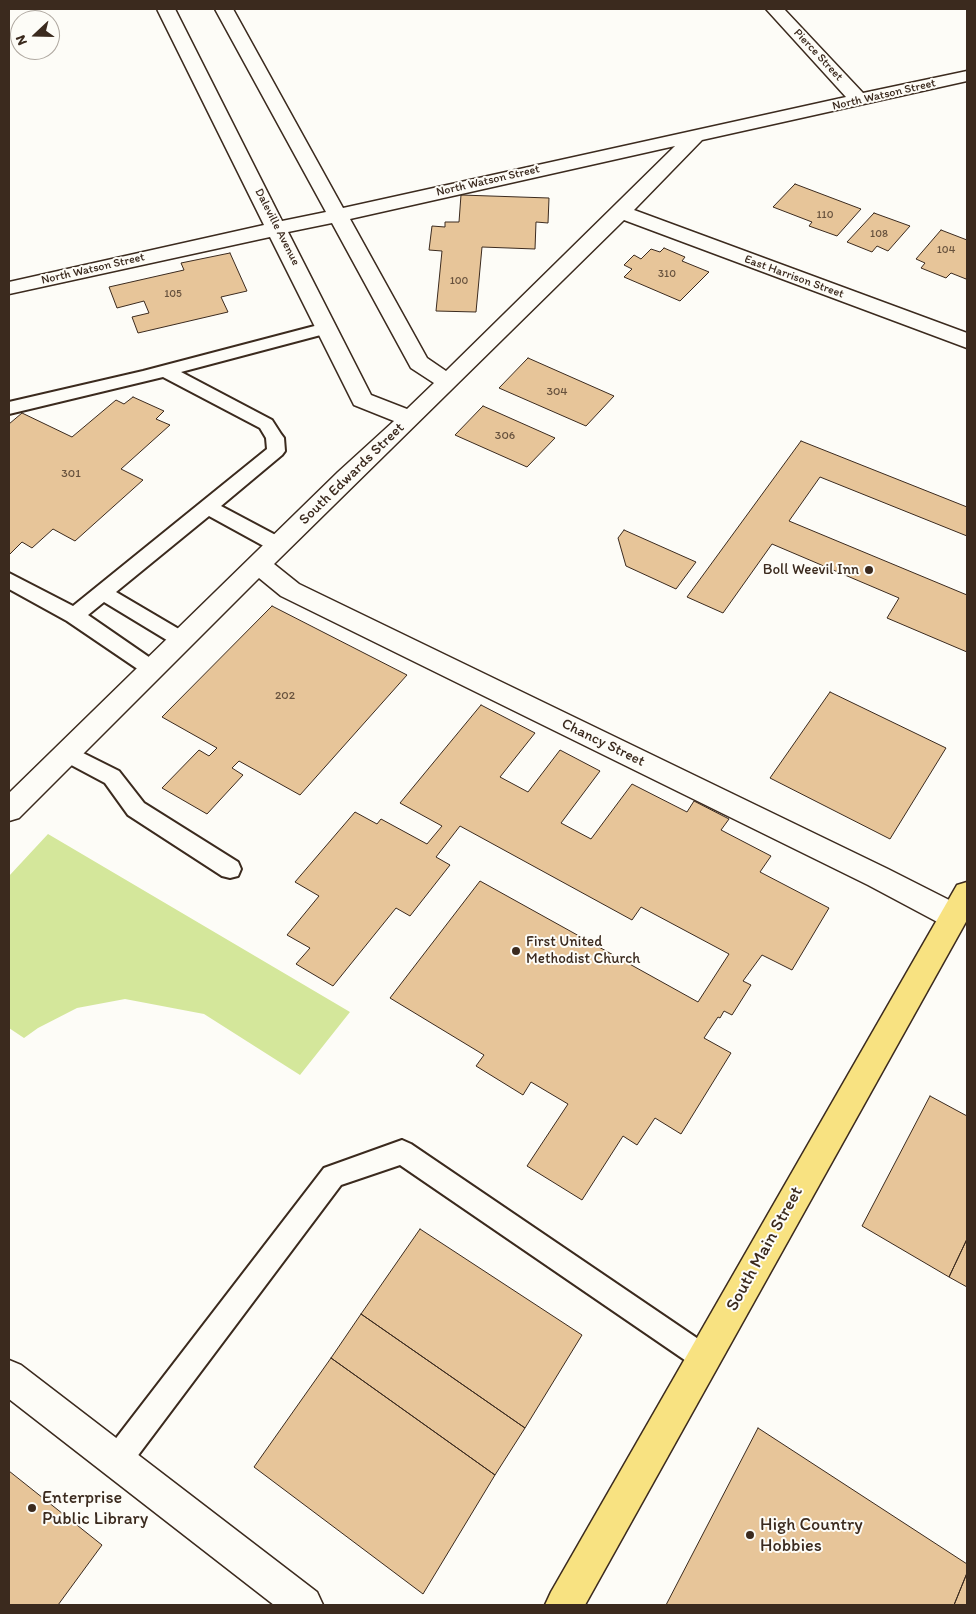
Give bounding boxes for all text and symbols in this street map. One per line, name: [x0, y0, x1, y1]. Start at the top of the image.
north arrow: [10, 10, 60, 60]
street label: Pierce Street: [790, 26, 846, 84]
text: N: [12, 33, 31, 48]
street label: North Watson Street: [831, 76, 937, 114]
street label: North Watson Street: [435, 162, 541, 200]
street label: Daleville Avenue: [251, 186, 303, 268]
house number: 110: [817, 208, 833, 222]
house number: 108: [870, 227, 888, 241]
house number: 104: [937, 243, 955, 257]
street label: North Watson Street: [40, 250, 146, 288]
street label: East Harrison Street: [742, 252, 846, 302]
house number: 310: [658, 267, 676, 281]
house number: 100: [450, 274, 468, 288]
house number: 105: [164, 287, 182, 301]
house number: 304: [546, 385, 568, 399]
street label: South Edwards Street: [296, 419, 408, 529]
house number: 306: [495, 429, 515, 443]
house number: 301: [61, 467, 81, 481]
place label: Boll Weevil Inn: [763, 561, 859, 579]
marker: Boll Weevil Inn: [863, 564, 875, 576]
house number: 202: [275, 689, 295, 703]
street label: Chancy Street: [558, 715, 648, 771]
place label: First United Methodist Church: [526, 933, 640, 968]
marker: First United Methodist Church: [510, 945, 522, 957]
street label: South Main Street: [722, 1183, 808, 1315]
place label: Enterprise Public Library: [42, 1487, 148, 1530]
marker: Enterprise Public Library: [26, 1502, 38, 1514]
place label: High Country Hobbies: [760, 1514, 863, 1556]
marker: High Country Hobbies: [744, 1529, 756, 1541]

